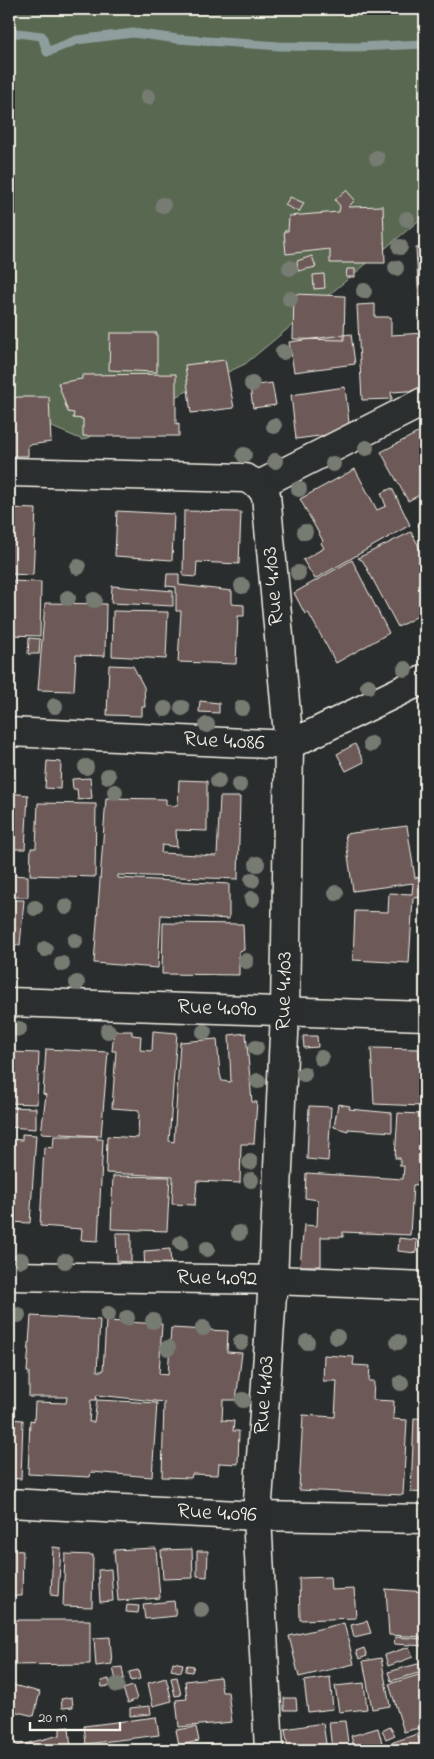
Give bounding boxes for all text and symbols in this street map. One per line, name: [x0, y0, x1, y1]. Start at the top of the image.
street label: Rue 4.103: [255, 545, 293, 627]
street label: Rue 4.086: [183, 724, 266, 760]
street label: Rue 4.103: [268, 951, 302, 1031]
street label: Rue 4.090: [177, 992, 257, 1026]
street label: Rue 4.092: [176, 1262, 258, 1296]
street label: Rue 4.103: [246, 1354, 284, 1436]
street label: Rue 4.096: [177, 1496, 258, 1532]
scale bar: [30, 1699, 120, 1731]
text: 20 m: [38, 1707, 68, 1729]

